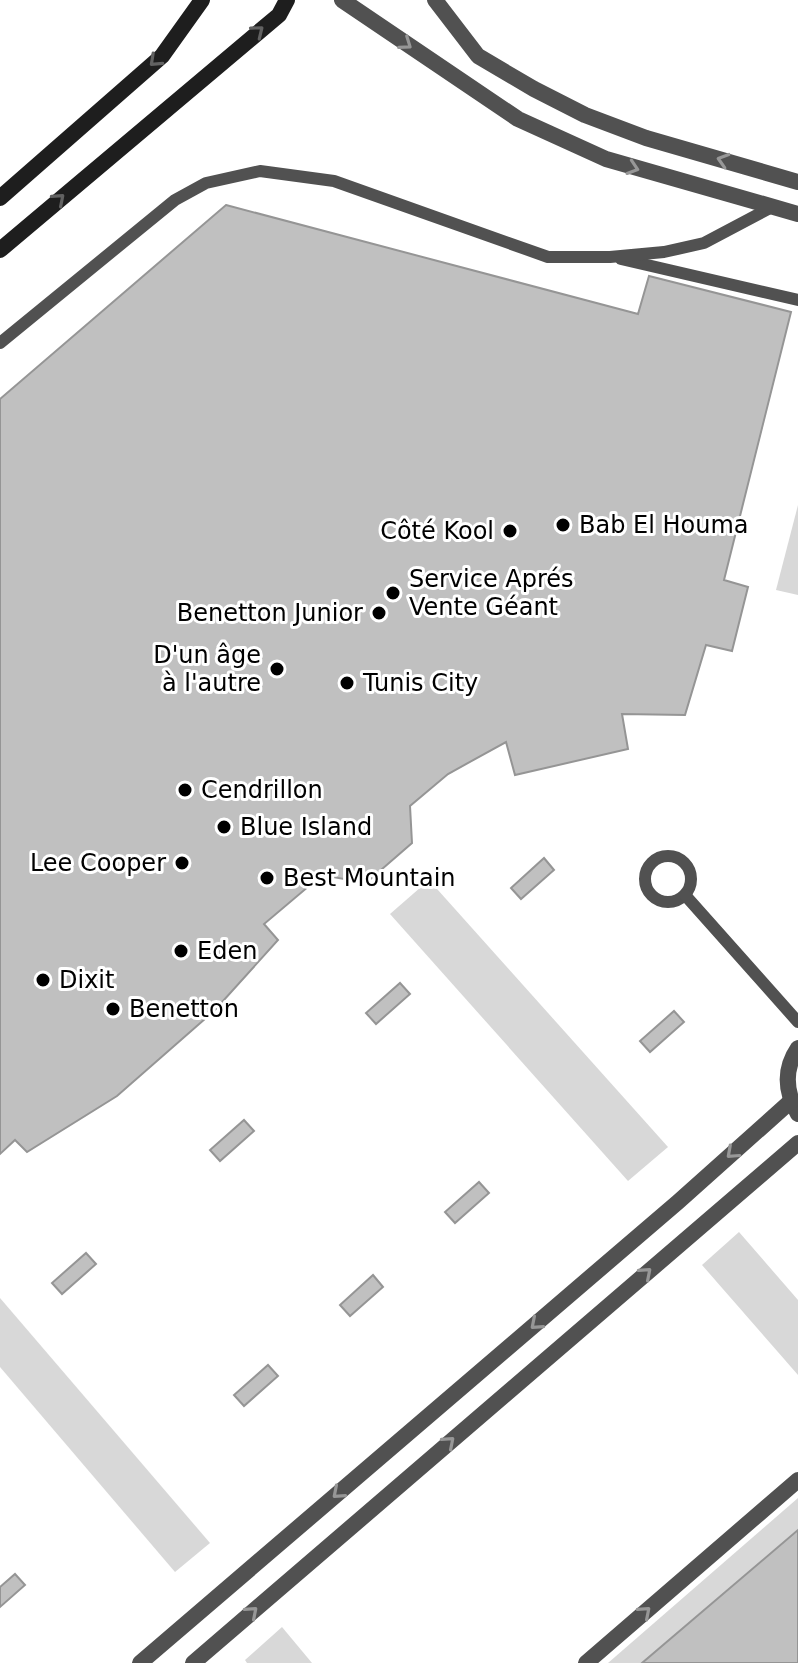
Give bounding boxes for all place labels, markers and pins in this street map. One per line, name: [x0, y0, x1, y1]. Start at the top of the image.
place label: Bab El Houma: [579, 511, 749, 539]
marker: Bab El Houma: [554, 516, 572, 534]
place label: Côté Kool: [380, 517, 494, 545]
marker: Côté Kool: [501, 522, 519, 540]
place label: Service Aprés Vente Géant: [409, 565, 574, 621]
marker: Service Aprés Vente Géant: [384, 584, 402, 602]
place label: Benetton Junior: [177, 599, 363, 627]
marker: Benetton Junior: [370, 604, 388, 622]
place label: D'un âge à l'autre: [153, 641, 261, 697]
marker: D'un âge à l'autre: [268, 660, 286, 678]
place label: Tunis City: [362, 669, 478, 697]
marker: Tunis City: [338, 674, 356, 692]
place label: Cendrillon: [201, 776, 323, 804]
marker: Cendrillon: [176, 781, 194, 799]
place label: Blue Island: [240, 813, 372, 841]
marker: Blue Island: [215, 818, 233, 836]
place label: Lee Cooper: [30, 849, 166, 877]
marker: Lee Cooper: [173, 854, 191, 872]
place label: Best Mountain: [283, 864, 456, 892]
marker: Best Mountain: [258, 869, 276, 887]
place label: Eden: [197, 937, 257, 965]
marker: Eden: [172, 942, 190, 960]
place label: Dixit: [59, 966, 114, 994]
marker: Dixit: [34, 971, 52, 989]
place label: Benetton: [129, 995, 239, 1023]
marker: Benetton: [104, 1000, 122, 1018]

